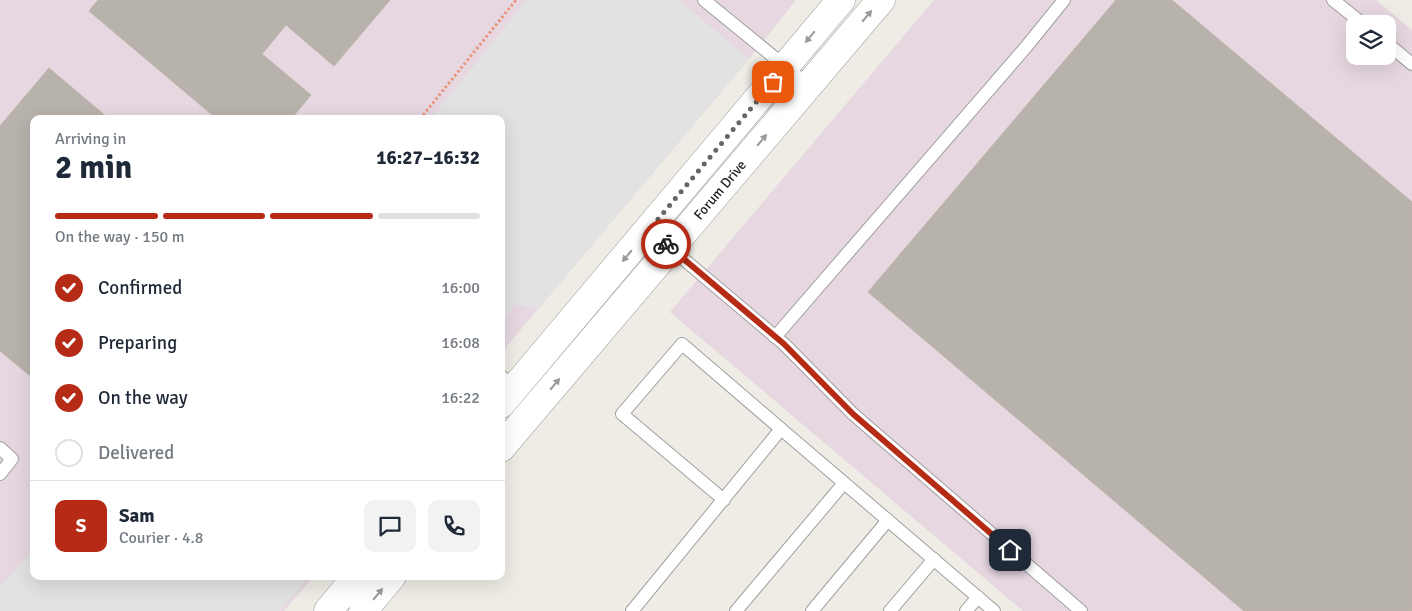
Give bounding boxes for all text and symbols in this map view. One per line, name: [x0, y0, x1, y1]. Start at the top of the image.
one-way arrow: [862, 9, 873, 22]
map controls: [1346, 15, 1396, 65]
button: layers: [1346, 15, 1396, 65]
one-way arrow: [804, 31, 816, 43]
pin: [752, 61, 794, 103]
icon: bag: [759, 68, 787, 96]
text: Arriving in: [55, 129, 126, 149]
one-way arrow: [757, 133, 768, 146]
text: 16:27–16:32: [376, 146, 480, 170]
text: 2 min: [55, 148, 132, 187]
street label: Forum Drive: [690, 157, 750, 223]
courier: [641, 219, 691, 269]
text: On the way · 150 m: [55, 227, 185, 247]
icon: bike: [652, 230, 680, 258]
one-way arrow: [622, 250, 633, 262]
icon: check: [55, 274, 83, 302]
text: Confirmed: [98, 276, 182, 300]
text: 16:00: [441, 278, 480, 298]
icon: check: [55, 329, 83, 357]
text: Preparing: [98, 331, 177, 355]
text: 16:08: [441, 333, 480, 353]
one-way arrow: [550, 377, 561, 390]
icon: check: [55, 384, 83, 412]
text: On the way: [98, 386, 188, 410]
text: 16:22: [441, 388, 480, 408]
text: Delivered: [98, 441, 174, 465]
button: chat: [364, 500, 416, 552]
button: phone: [428, 500, 480, 552]
text: Sam: [119, 504, 155, 528]
text: S: [76, 514, 86, 538]
text: Courier · 4.8: [119, 528, 203, 548]
pin: [989, 529, 1031, 571]
icon: home: [996, 536, 1024, 564]
one-way arrow: [372, 587, 383, 600]

